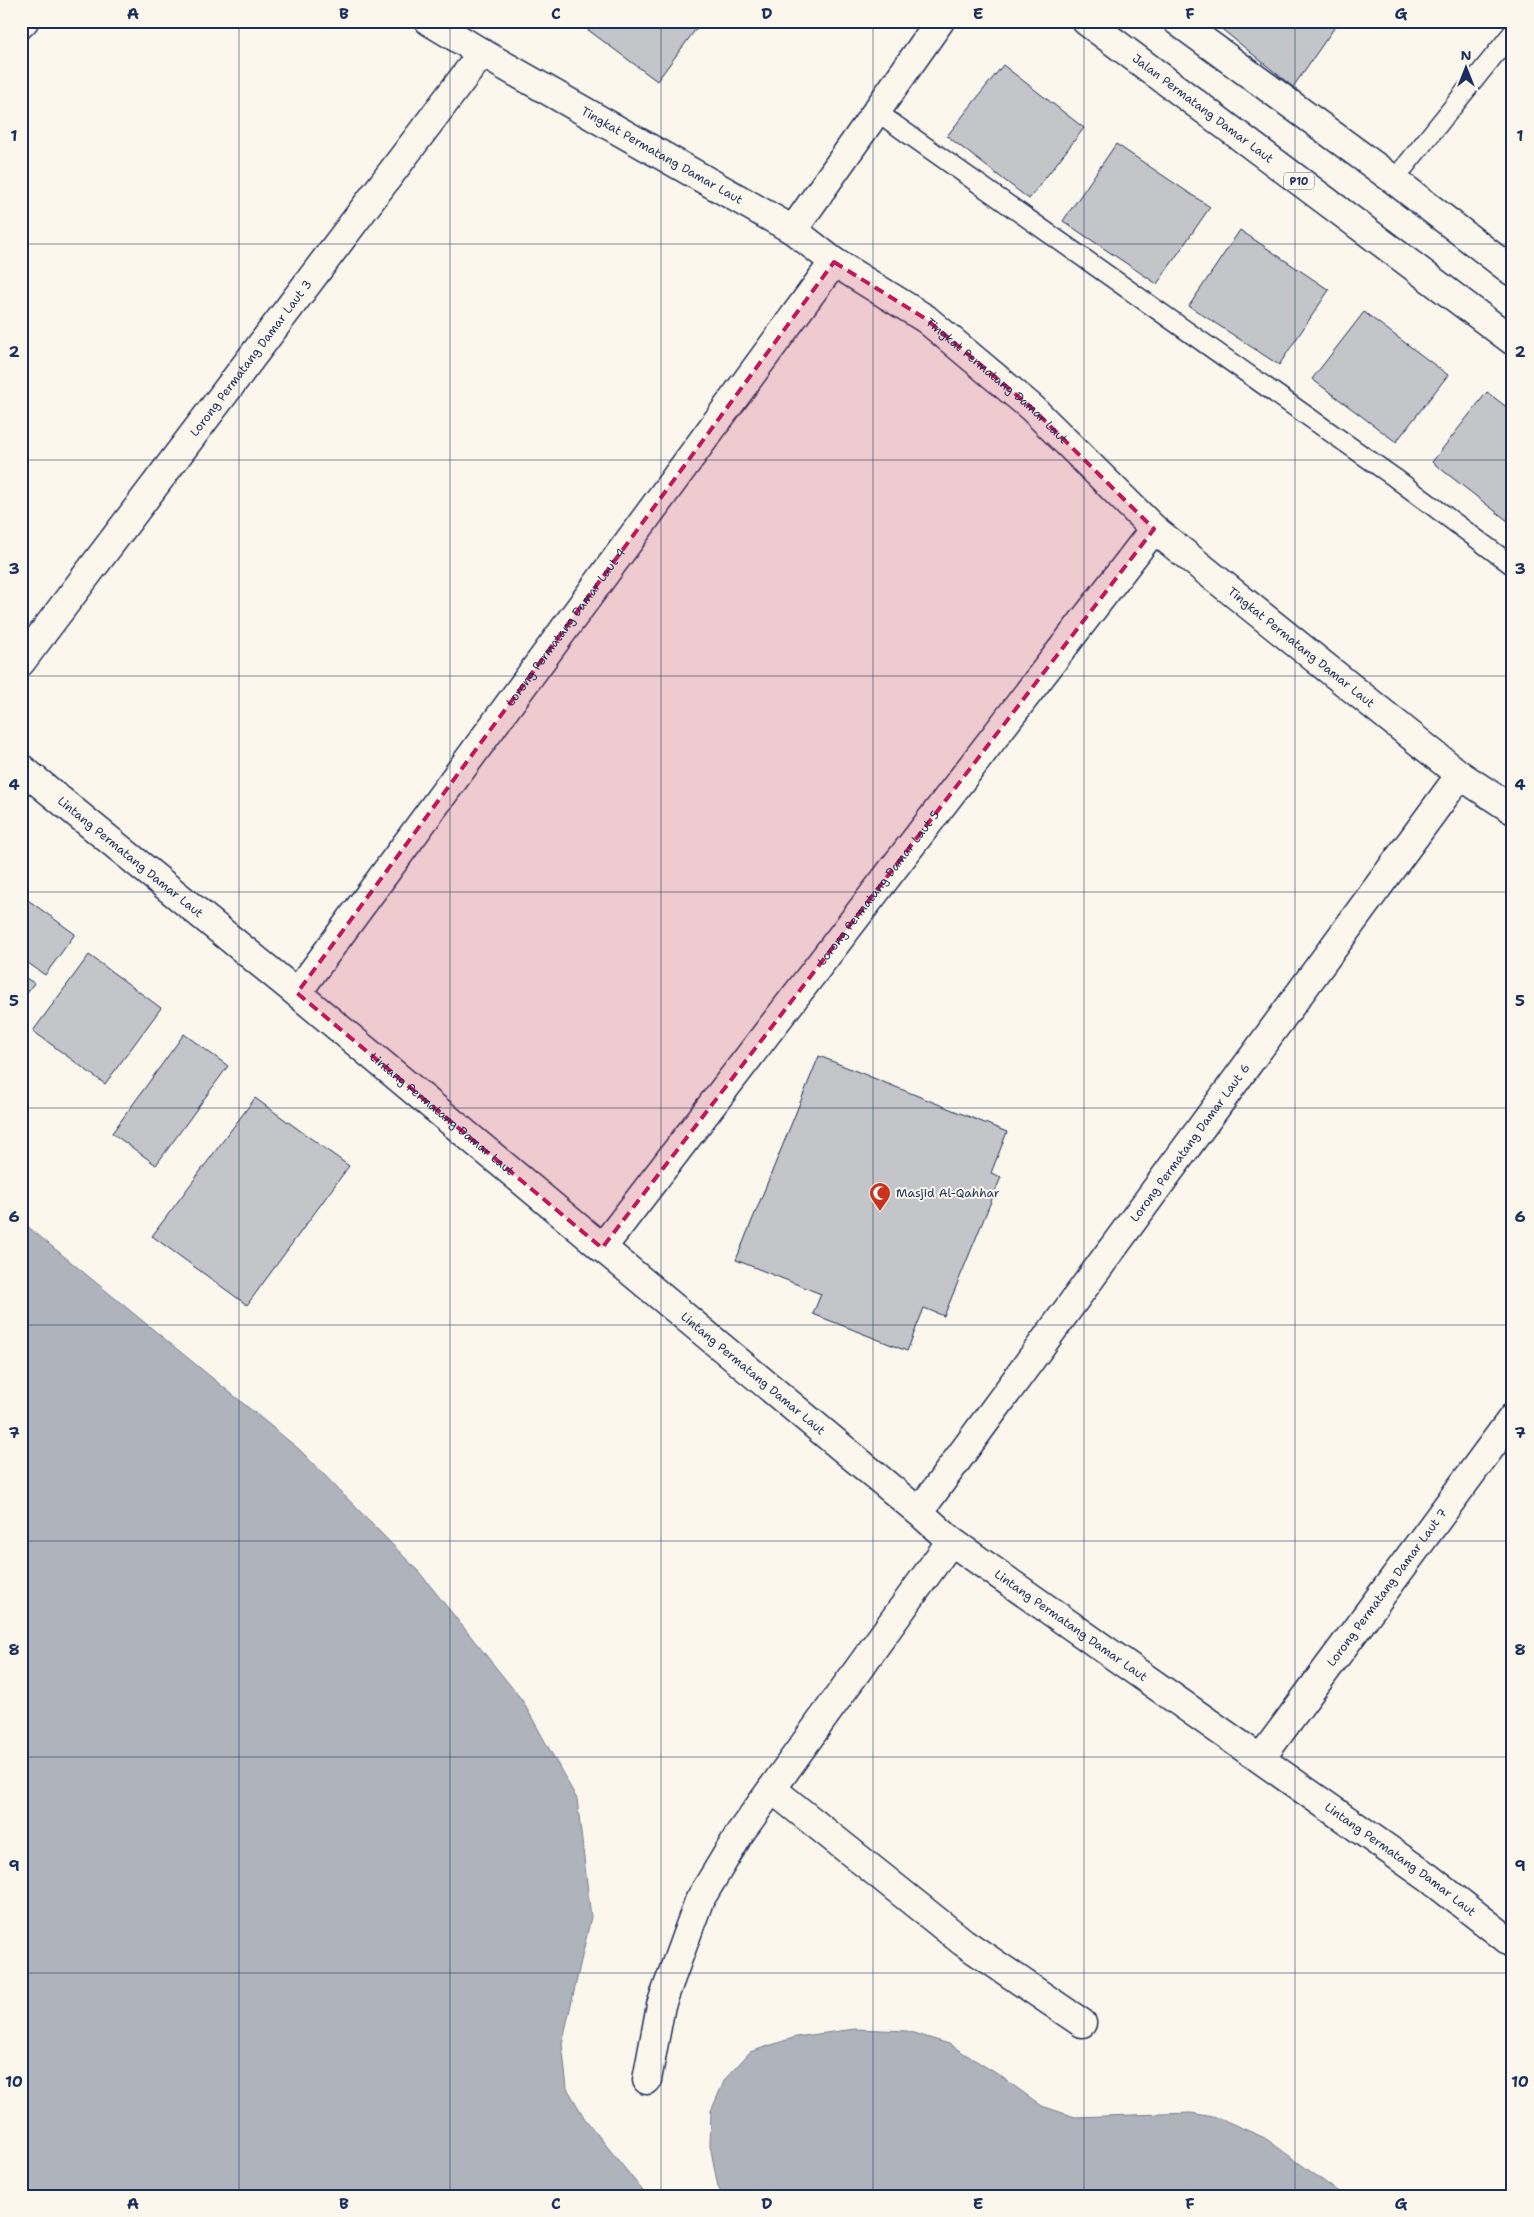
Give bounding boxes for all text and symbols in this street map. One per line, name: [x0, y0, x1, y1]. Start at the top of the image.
text: A: [127, 3, 139, 24]
text: B: [339, 3, 349, 24]
text: C: [551, 3, 561, 24]
text: D: [761, 3, 773, 24]
text: E: [973, 3, 983, 24]
text: F: [1185, 3, 1195, 24]
text: G: [1395, 3, 1408, 24]
north arrow: [1442, 42, 1492, 92]
text: N: [1460, 46, 1472, 64]
street label: Jalan Permatang Damar Laut: [1129, 50, 1277, 167]
street label: Tingkat Permatang Damar Laut: [578, 103, 746, 208]
text: 1: [10, 125, 18, 146]
text: 1: [1516, 125, 1524, 146]
road number: P10: [1284, 172, 1314, 190]
street label: Lorong Permatang Damar Laut 3: [186, 277, 315, 440]
street label: Tingkat Permatang Damar Laut: [922, 314, 1071, 447]
text: 2: [8, 341, 20, 362]
text: 2: [1514, 341, 1526, 362]
street label: Lorong Permatang Damar Laut 4: [502, 545, 629, 709]
text: 3: [8, 558, 20, 579]
text: 3: [1514, 558, 1526, 579]
street label: Tingkat Permatang Damar Laut: [1224, 583, 1378, 711]
text: 4: [8, 774, 20, 795]
text: 4: [1514, 774, 1526, 795]
street label: Lintang Permatang Damar Laut: [54, 793, 206, 921]
street label: Lorong Permatang Damar Laut 5: [814, 807, 943, 969]
text: 5: [9, 990, 19, 1011]
text: 5: [1515, 990, 1525, 1011]
street label: Lintang Permatang Damar Laut: [367, 1049, 518, 1179]
street label: Lorong Permatang Damar Laut 6: [1127, 1060, 1253, 1225]
mosque icon: Masjid Al-Qahhar: [868, 1181, 892, 1212]
place label: Masjid Al-Qahhar: [896, 1185, 1000, 1201]
text: 6: [8, 1206, 20, 1227]
text: 6: [1514, 1206, 1526, 1227]
street label: Lintang Permatang Damar Laut: [677, 1309, 829, 1438]
text: 7: [8, 1422, 20, 1443]
text: 7: [1514, 1422, 1526, 1443]
street label: Lorong Permatang Damar Laut 7: [1323, 1505, 1451, 1670]
street label: Lintang Permatang Damar Laut: [991, 1566, 1150, 1685]
text: 8: [8, 1639, 20, 1660]
text: 8: [1514, 1639, 1526, 1660]
street label: Lintang Permatang Damar Laut: [1321, 1799, 1479, 1920]
text: 9: [8, 1855, 20, 1876]
text: 9: [1514, 1855, 1526, 1876]
text: 10: [5, 2071, 23, 2092]
text: 10: [1511, 2071, 1529, 2092]
text: A: [127, 2193, 139, 2214]
text: B: [339, 2193, 349, 2214]
text: C: [551, 2193, 561, 2214]
text: D: [761, 2193, 773, 2214]
text: E: [973, 2193, 983, 2214]
text: F: [1185, 2193, 1195, 2214]
text: G: [1395, 2193, 1408, 2214]

